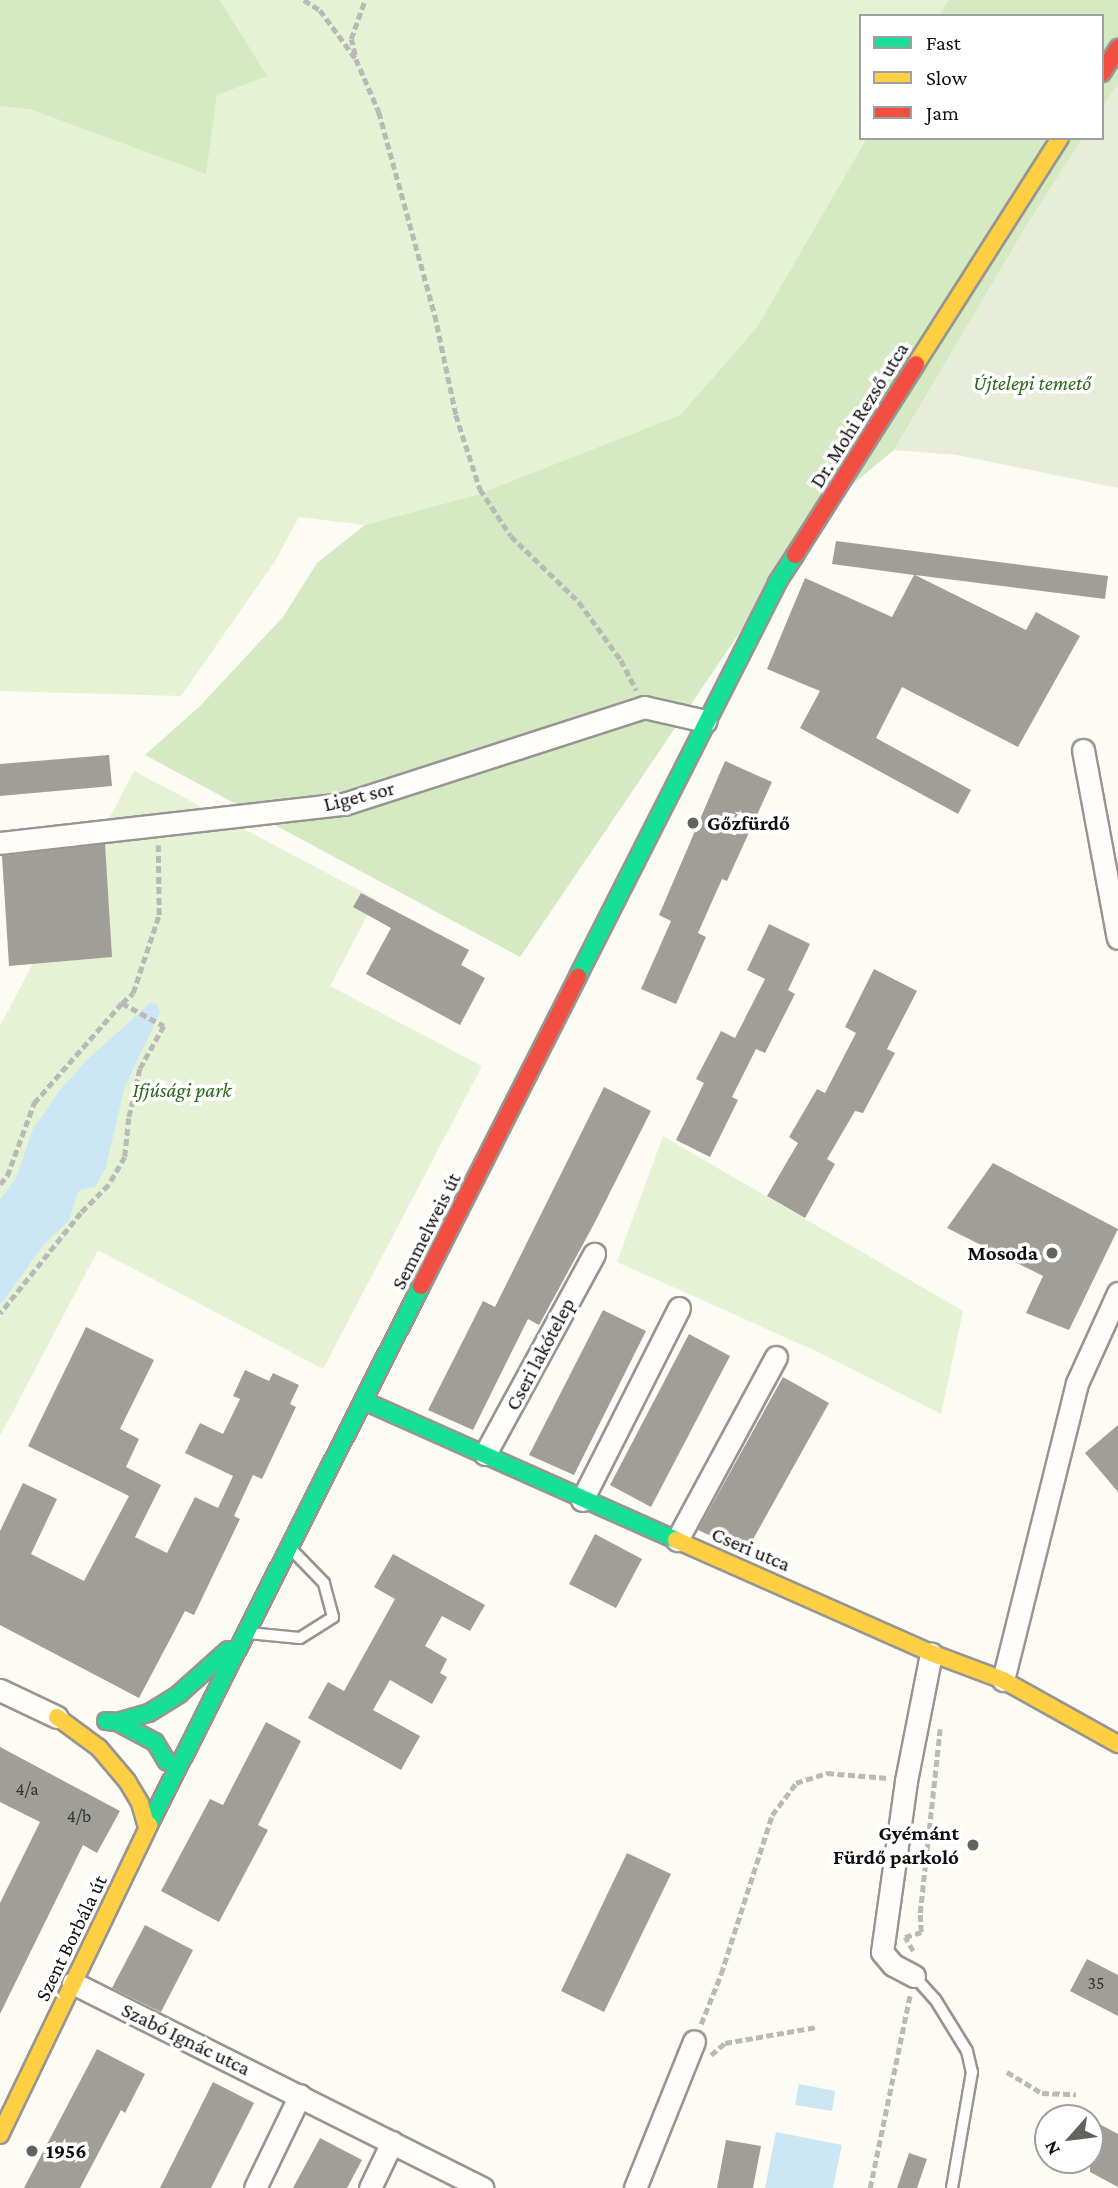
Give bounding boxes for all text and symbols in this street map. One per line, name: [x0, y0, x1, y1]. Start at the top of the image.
legend: [859, 14, 1104, 140]
text: Fast: [926, 31, 961, 55]
text: Slow: [926, 66, 967, 90]
text: Jam: [926, 101, 959, 125]
street label: Dr. Mohi Rezső utca: [804, 338, 914, 492]
park label: Újtelepi temető: [973, 370, 1091, 396]
street label: Liget sor: [321, 775, 397, 817]
place label: Gőzfürdő: [707, 810, 790, 836]
marker: Gőzfürdő: [685, 815, 701, 831]
park label: Ifjúsági park: [132, 1077, 232, 1103]
street label: Semmelweis út: [386, 1168, 466, 1294]
place label: Mosoda: [968, 1240, 1038, 1266]
marker: Mosoda: [1044, 1245, 1060, 1261]
street label: Cseri lakótelep: [500, 1293, 580, 1415]
street label: Cseri utca: [708, 1521, 794, 1577]
house number: 4/a: [16, 1778, 38, 1800]
house number: 4/b: [67, 1805, 91, 1827]
place label: Gyémánt Fürdő parkoló: [833, 1820, 959, 1870]
marker: Gyémánt Fürdő parkoló: [965, 1837, 981, 1853]
street label: Szent Borbála út: [30, 1871, 112, 2005]
house number: 35: [1087, 1972, 1105, 1994]
street label: Szabó Ignác utca: [118, 1997, 254, 2081]
north arrow: [1034, 2104, 1104, 2174]
place label: 1956: [46, 2138, 87, 2164]
text: N: [1039, 2138, 1064, 2159]
marker: 1956: [24, 2143, 40, 2159]

